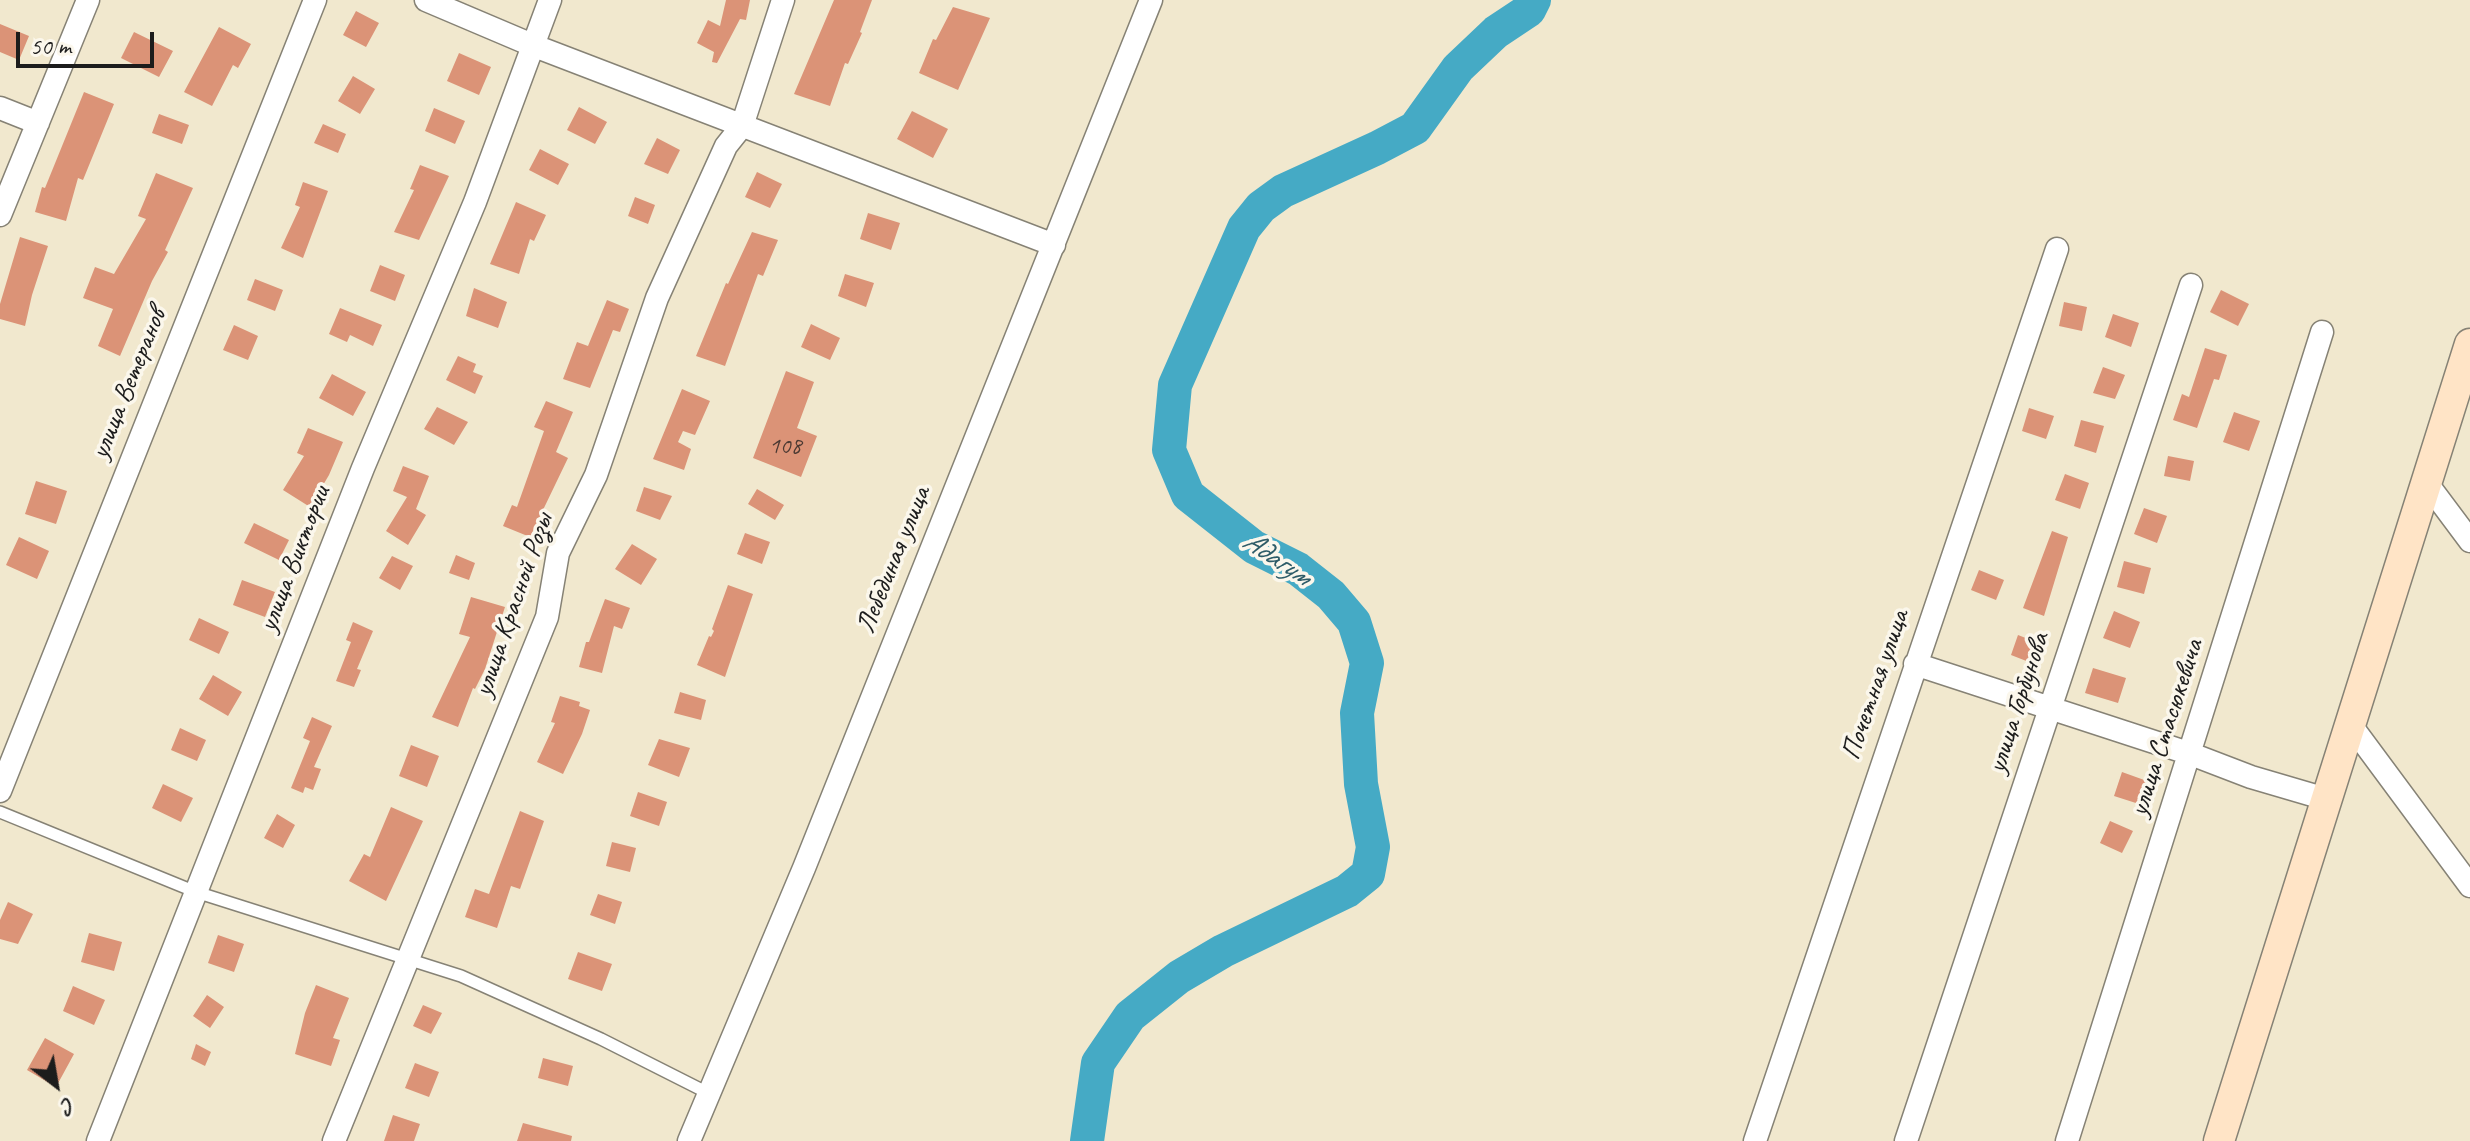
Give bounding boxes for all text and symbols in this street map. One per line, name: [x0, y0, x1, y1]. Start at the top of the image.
scale bar: [20, 16, 158, 66]
text: 50 m: [30, 31, 71, 61]
street label: улица Ветеранов: [84, 304, 174, 464]
house number: 108: [769, 433, 801, 461]
street label: улица Виктории: [252, 481, 338, 637]
street label: Лебединая улица: [849, 482, 939, 638]
street label: улица Красной Розы: [467, 509, 561, 701]
water label: Адагум: [1236, 524, 1316, 594]
street label: Почетная улица: [1835, 606, 1917, 764]
street label: улица Горбунова: [1981, 629, 2057, 777]
street label: улица Стасюкевича: [2123, 635, 2211, 821]
north arrow: [16, 1045, 96, 1125]
text: С: [57, 1091, 80, 1120]

